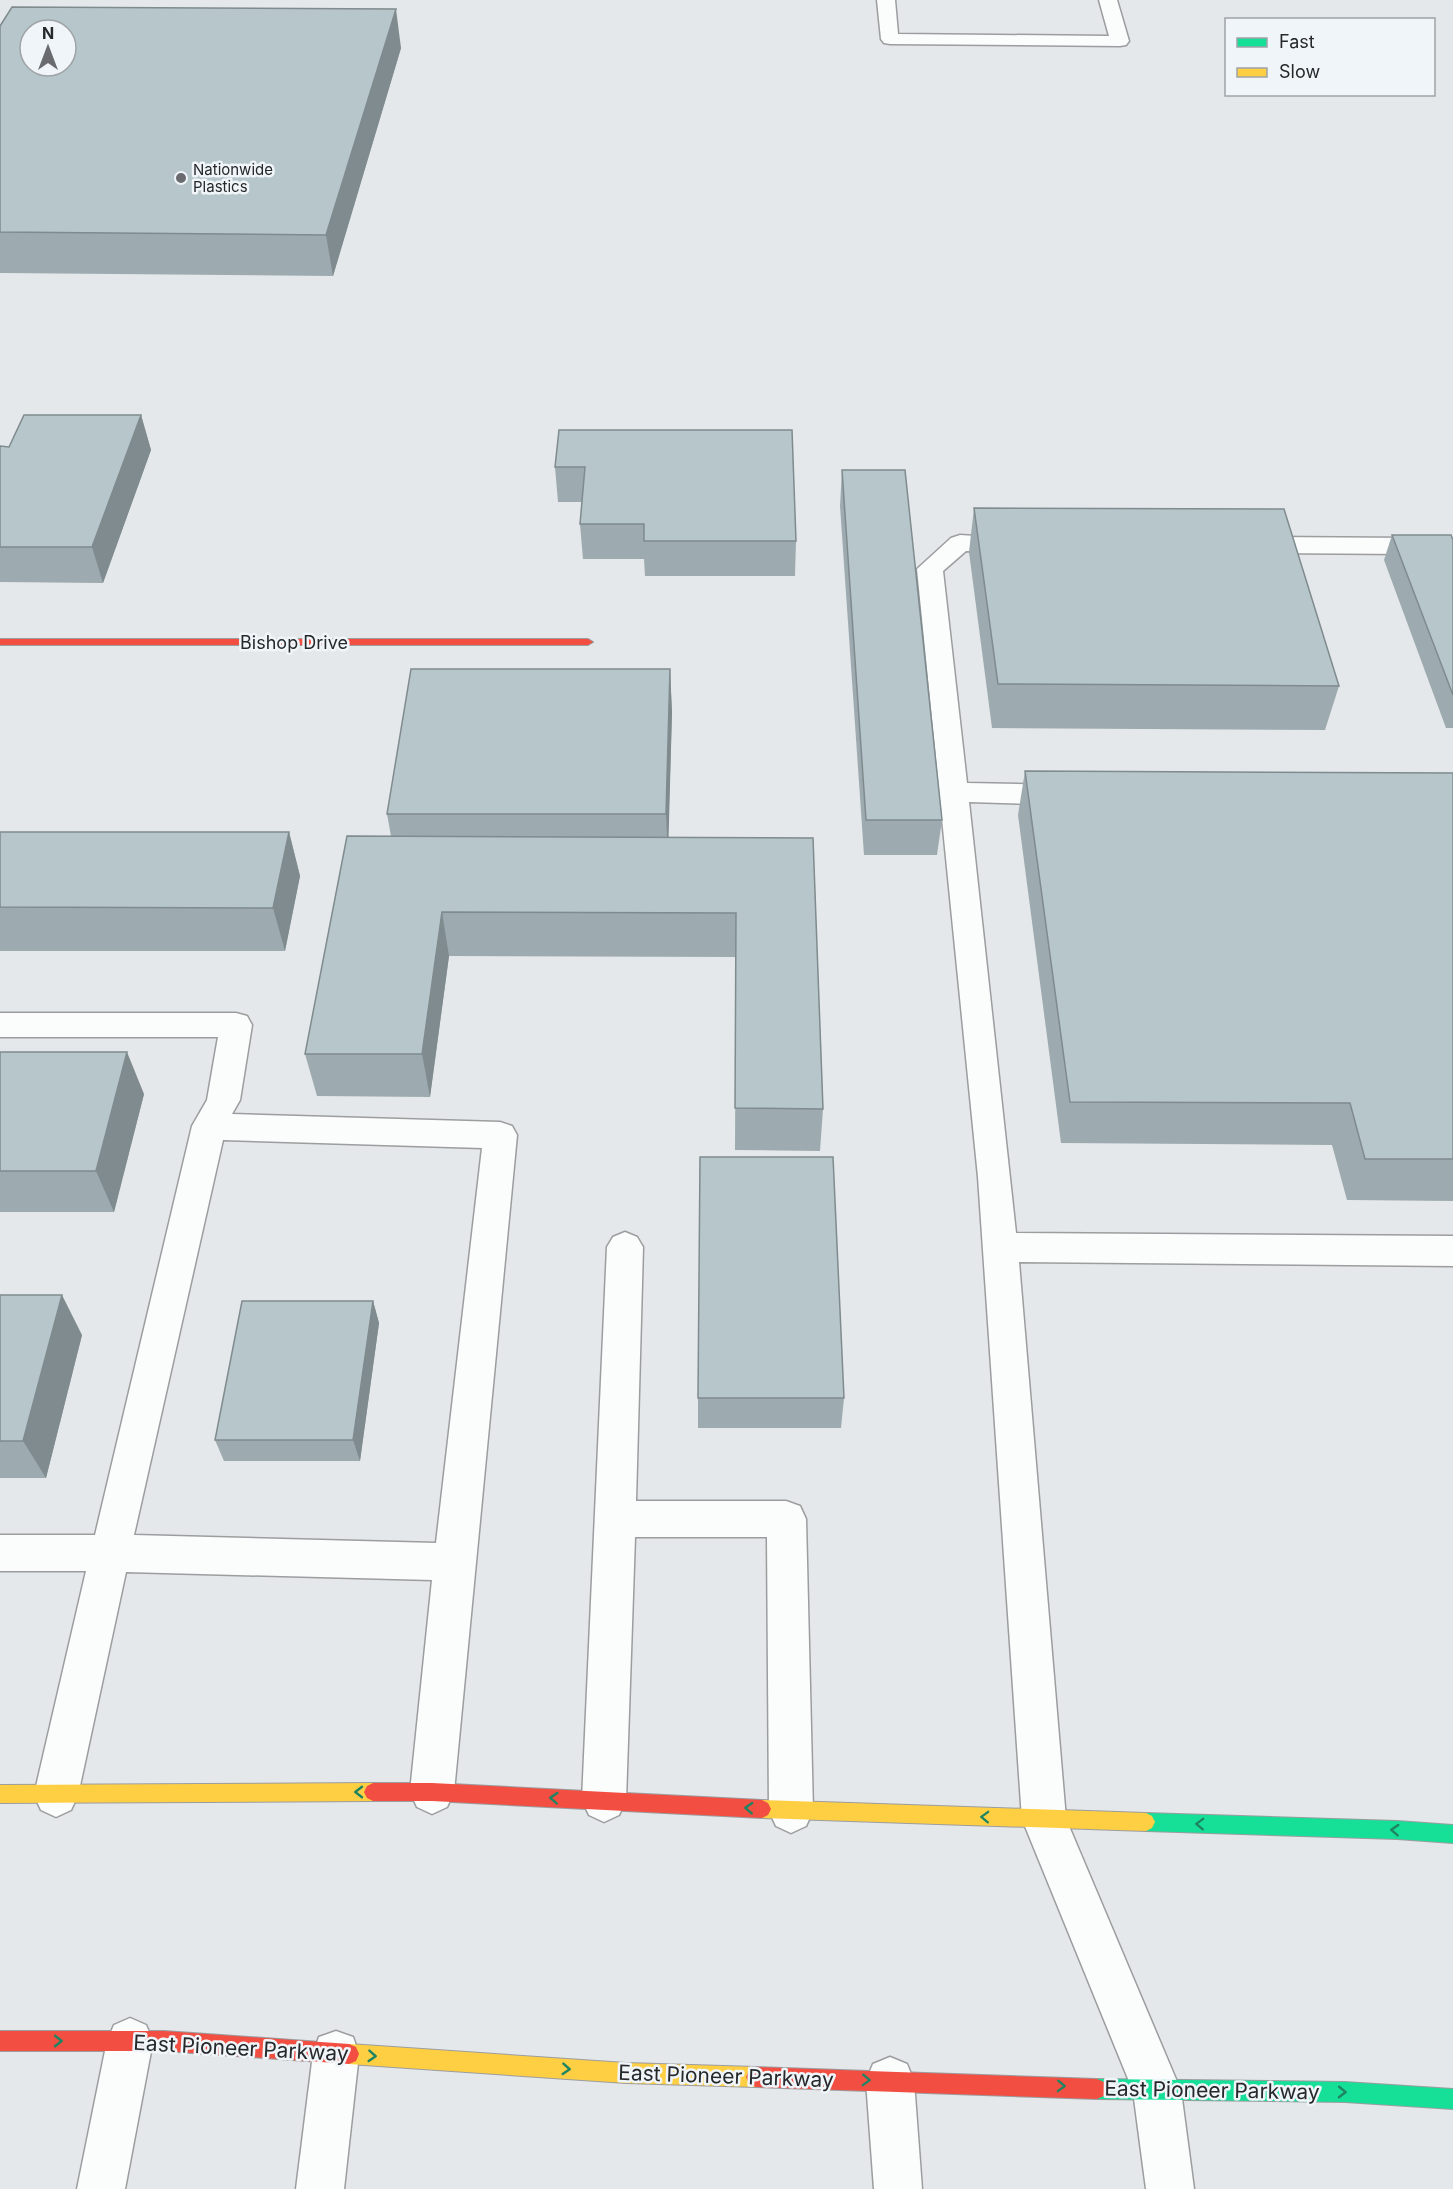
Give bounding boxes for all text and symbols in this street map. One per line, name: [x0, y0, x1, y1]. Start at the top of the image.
north arrow: [18, 18, 78, 78]
legend: [1225, 18, 1435, 96]
text: N: [42, 23, 54, 43]
text: Fast: [1279, 31, 1315, 52]
text: Slow: [1279, 61, 1320, 82]
place label: Nationwide Plastics: [193, 160, 273, 196]
marker: Nationwide Plastics: [174, 171, 188, 185]
street label: Bishop Drive: [240, 632, 348, 653]
one-way arrow: [354, 1786, 363, 1798]
one-way arrow: [549, 1791, 558, 1804]
one-way arrow: [744, 1802, 753, 1815]
one-way arrow: [981, 1811, 990, 1823]
one-way arrow: [1195, 1817, 1204, 1830]
one-way arrow: [1390, 1823, 1399, 1836]
street label: East Pioneer Parkway: [133, 2030, 349, 2066]
one-way arrow: [54, 2035, 63, 2047]
one-way arrow: [367, 2050, 376, 2063]
street label: East Pioneer Parkway: [618, 2060, 834, 2092]
one-way arrow: [562, 2062, 571, 2075]
one-way arrow: [861, 2074, 870, 2087]
street label: East Pioneer Parkway: [1104, 2076, 1320, 2104]
one-way arrow: [1056, 2080, 1065, 2093]
one-way arrow: [1337, 2086, 1346, 2099]

